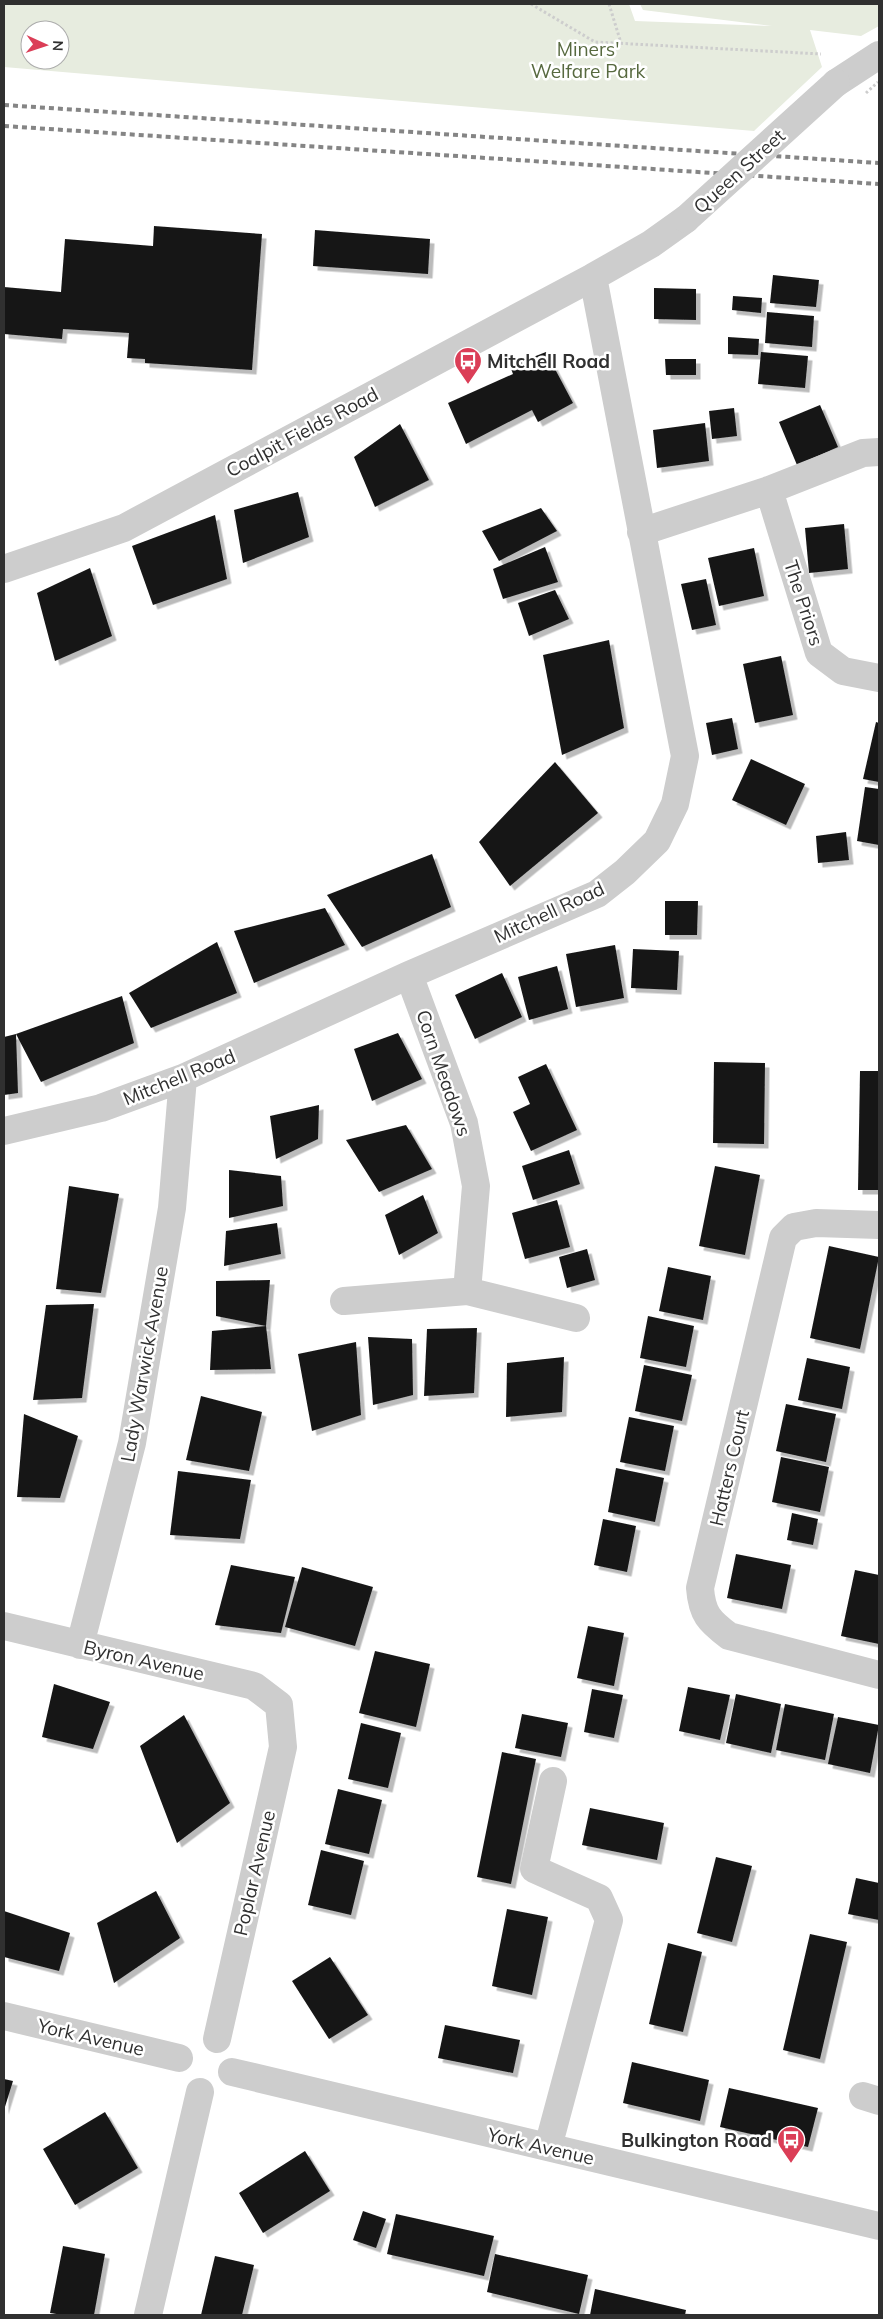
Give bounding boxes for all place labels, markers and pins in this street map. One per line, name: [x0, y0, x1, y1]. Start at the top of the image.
bus stop icon: Mitchell Road: [453, 346, 483, 385]
place label: Mitchell Road: [487, 349, 610, 373]
bus stop icon: Bulkington Road: [776, 2125, 806, 2164]
place label: Bulkington Road: [621, 2128, 772, 2152]

